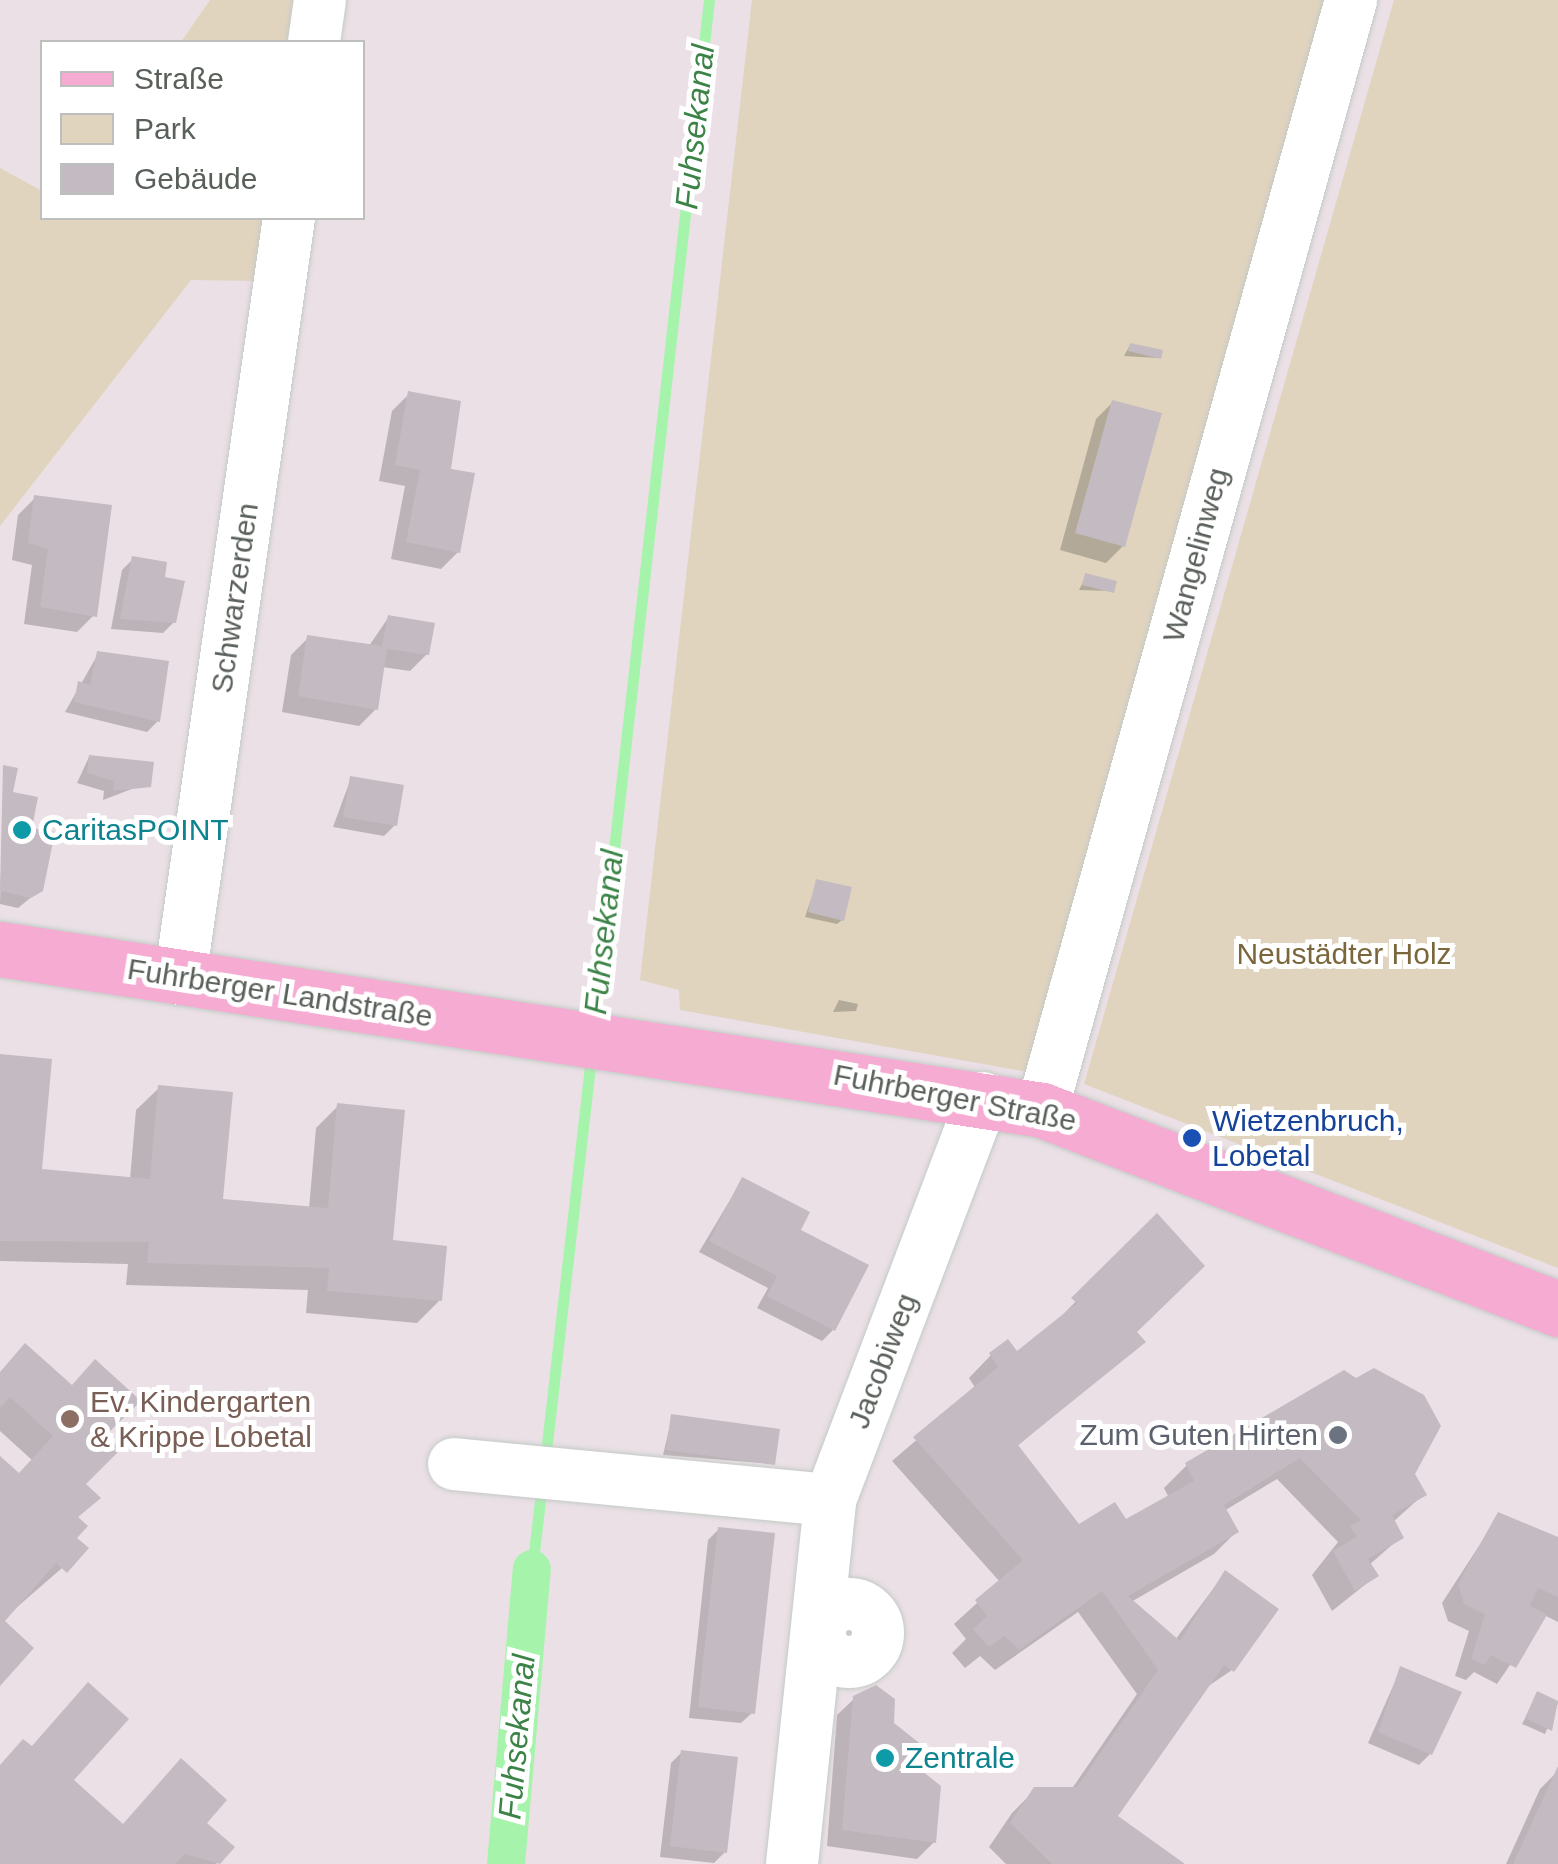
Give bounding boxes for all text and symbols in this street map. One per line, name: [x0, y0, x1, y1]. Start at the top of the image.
legend: [40, 40, 365, 220]
water label: Fuhsekanal: [667, 43, 723, 211]
text: Straße: [134, 62, 224, 95]
text: Park: [134, 112, 196, 145]
text: Gebäude: [134, 162, 257, 195]
street label: Wangelinweg: [1155, 464, 1237, 646]
street label: Schwarzerden: [204, 501, 266, 695]
place label: CaritasPOINT: [42, 812, 229, 848]
marker: CaritasPOINT: [11, 819, 33, 841]
water label: Fuhsekanal: [576, 848, 632, 1016]
park label: Neustädter Holz: [1236, 936, 1452, 972]
street label: Fuhrberger Landstraße: [125, 951, 435, 1035]
street label: Fuhrberger Straße: [830, 1057, 1080, 1139]
place label: Wietzenbruch, Lobetal: [1212, 1103, 1404, 1174]
marker: Wietzenbruch, Lobetal: [1181, 1127, 1203, 1149]
street label: Jacobiweg: [841, 1288, 925, 1434]
place label: Ev. Kindergarten & Krippe Lobetal: [90, 1384, 312, 1454]
marker: Ev. Kindergarten & Krippe Lobetal: [59, 1408, 81, 1430]
place label: Zum Guten Hirten: [1080, 1417, 1318, 1453]
marker: Zum Guten Hirten: [1327, 1424, 1349, 1446]
water label: Fuhsekanal: [491, 1653, 543, 1821]
place label: Zentrale: [905, 1740, 1015, 1776]
marker: Zentrale: [874, 1747, 896, 1769]

